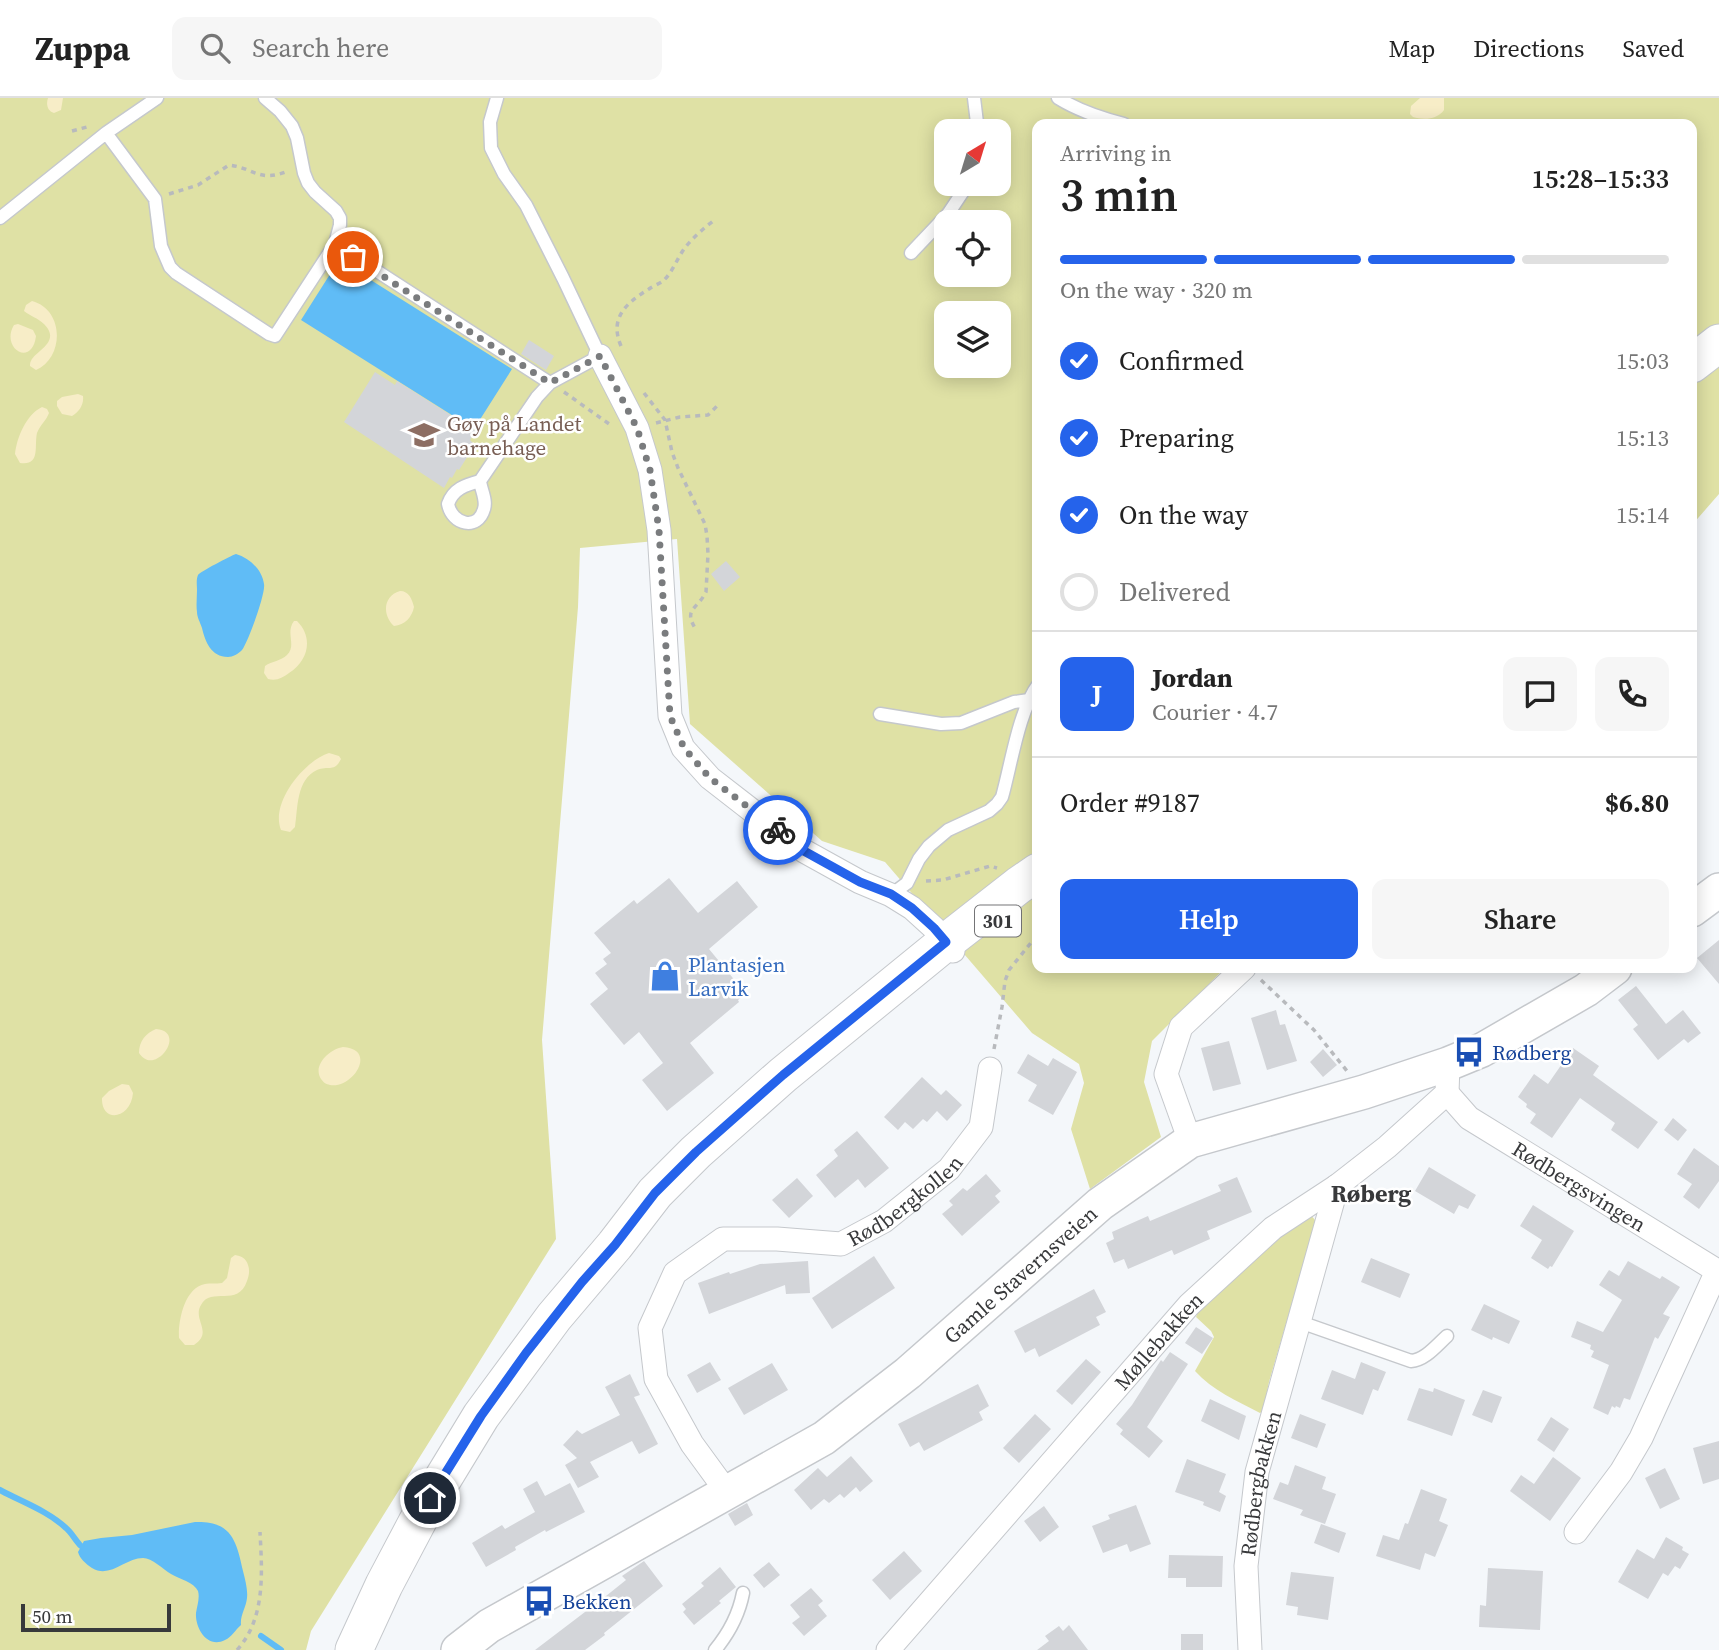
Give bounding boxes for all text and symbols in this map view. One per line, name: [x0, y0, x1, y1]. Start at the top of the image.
search box: [172, 17, 662, 80]
text: Zuppa: [35, 26, 130, 71]
icon: search: [196, 29, 234, 67]
text: Search here: [252, 30, 389, 66]
text: Map: [1388, 32, 1435, 65]
text: Directions: [1473, 32, 1584, 65]
text: Saved: [1622, 32, 1684, 65]
north arrow: [934, 119, 1012, 196]
map controls: [934, 119, 1011, 378]
text: Arriving in: [1060, 137, 1172, 169]
text: 15:28–15:33: [1532, 161, 1669, 197]
text: 3 min: [1060, 163, 1178, 226]
button: locate: [934, 210, 1011, 287]
pin: [323, 227, 383, 287]
icon: bag: [334, 238, 372, 276]
text: On the way · 320 m: [1060, 274, 1253, 306]
button: layers: [934, 301, 1011, 378]
icon: check: [1060, 342, 1098, 380]
text: Confirmed: [1119, 343, 1244, 379]
text: 15:03: [1616, 345, 1669, 377]
place label: Gøy på Landet barnehage: [447, 409, 582, 462]
school or university icon: Gøy på Landet barnehage: [407, 418, 441, 452]
icon: check: [1060, 419, 1098, 457]
text: Preparing: [1119, 420, 1234, 456]
text: 15:13: [1616, 422, 1669, 454]
icon: check: [1060, 496, 1098, 534]
text: On the way: [1119, 497, 1248, 533]
text: 15:14: [1616, 499, 1669, 531]
text: Delivered: [1119, 574, 1230, 610]
button: chat: [1503, 657, 1577, 731]
button: phone: [1595, 657, 1669, 731]
text: Jordan: [1152, 660, 1233, 696]
text: J: [1092, 676, 1102, 712]
text: Courier · 4.7: [1152, 696, 1278, 728]
text: Order #9187: [1060, 785, 1200, 821]
text: $6.80: [1605, 785, 1669, 821]
courier: [743, 795, 813, 865]
icon: bike: [759, 811, 797, 849]
button: Help: [1060, 879, 1358, 959]
button: Share: [1372, 879, 1669, 959]
road number: 301: [975, 906, 1021, 936]
place label: Plantasjen Larvik: [688, 950, 786, 1003]
shop icon: Plantasjen Larvik: [648, 959, 682, 993]
bus stop icon: Rødberg: [1452, 1035, 1486, 1069]
place label: Rødberg: [1492, 1038, 1571, 1067]
street label: Rødbergsvingen: [1507, 1134, 1652, 1238]
street label: Rødbergkollen: [842, 1149, 969, 1253]
district label: Røberg: [1331, 1177, 1411, 1210]
street label: Gamle Stavernsveien: [937, 1199, 1103, 1350]
street label: Møllebakken: [1107, 1285, 1209, 1396]
street label: Rødbergbakken: [1233, 1407, 1288, 1558]
pin: [400, 1468, 460, 1528]
icon: home: [411, 1479, 449, 1517]
bus stop icon: Bekken: [522, 1584, 556, 1618]
place label: Bekken: [562, 1587, 632, 1616]
scale bar: [21, 1601, 172, 1633]
text: 50 m: [32, 1603, 73, 1629]

